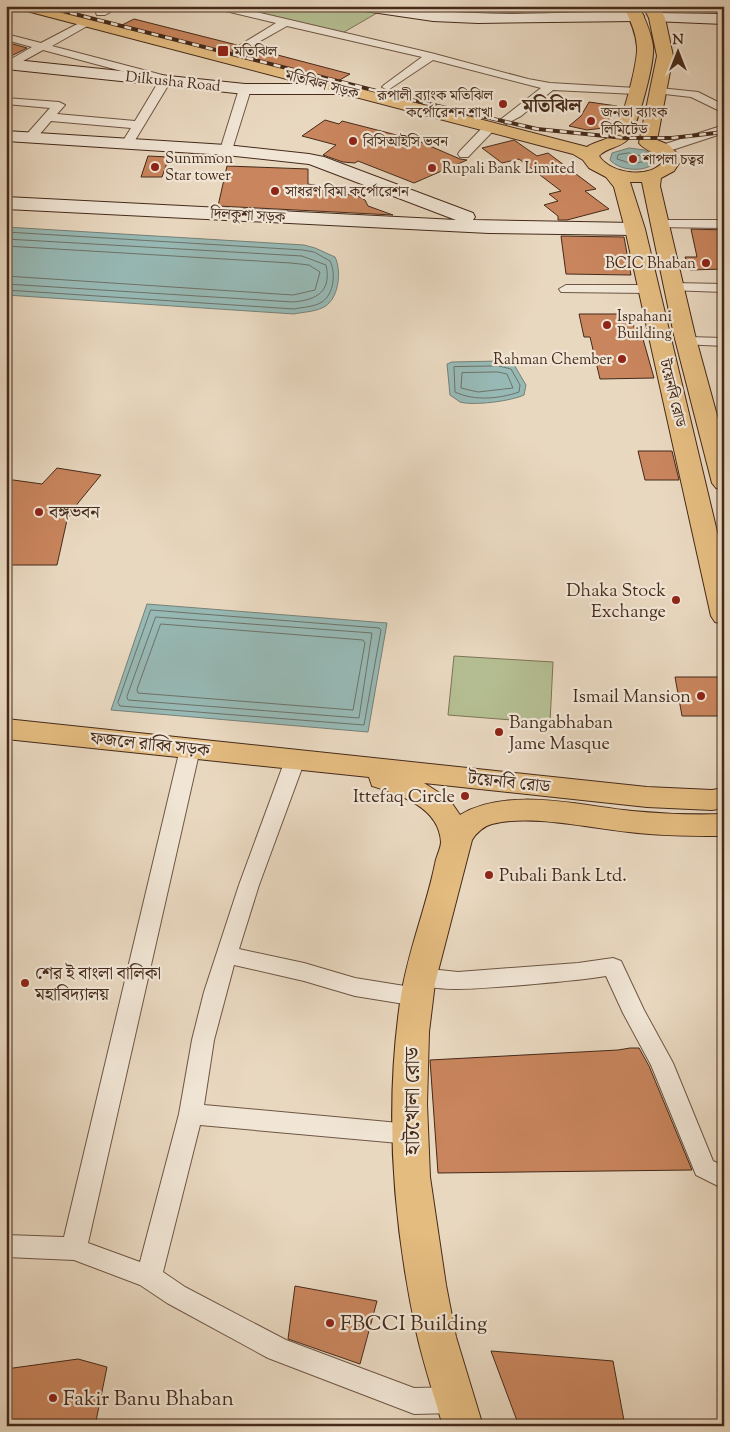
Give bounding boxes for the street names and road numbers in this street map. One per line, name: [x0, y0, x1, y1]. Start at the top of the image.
street label: মতিঝিল সড়ক: [282, 65, 361, 105]
street label: Dilkusha Road: [124, 67, 222, 98]
street label: দিলকুশা সড়ক: [209, 204, 286, 229]
street label: টয়েনবি রোড: [653, 356, 690, 430]
street label: ফজলে রাব্বি সড়ক: [88, 727, 212, 765]
street label: টয়েনবি রোড: [465, 767, 552, 801]
street label: হাটখোলা রোড: [399, 1046, 429, 1156]

